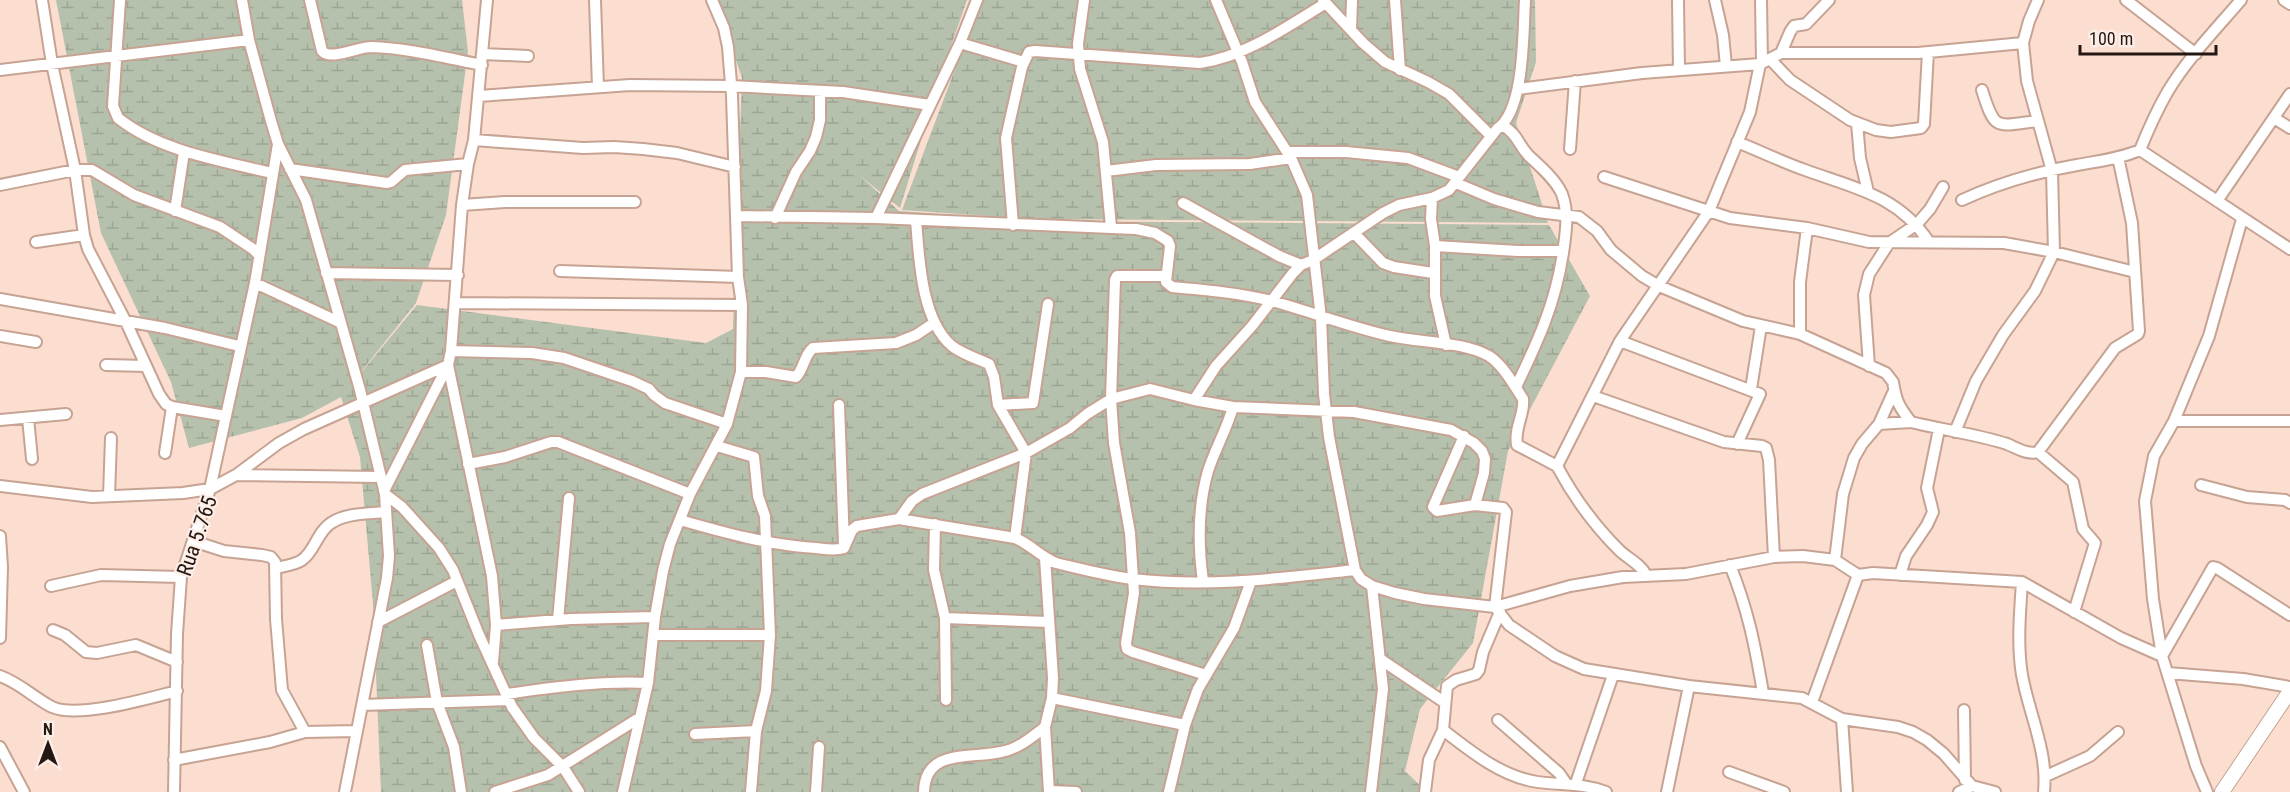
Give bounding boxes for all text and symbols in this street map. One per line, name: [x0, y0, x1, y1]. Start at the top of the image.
scale bar: [2080, 18, 2216, 56]
text: 100 m: [2089, 28, 2133, 49]
street label: Rua 5.765: [172, 493, 222, 579]
north arrow: [18, 714, 78, 774]
text: N: [43, 720, 53, 739]

